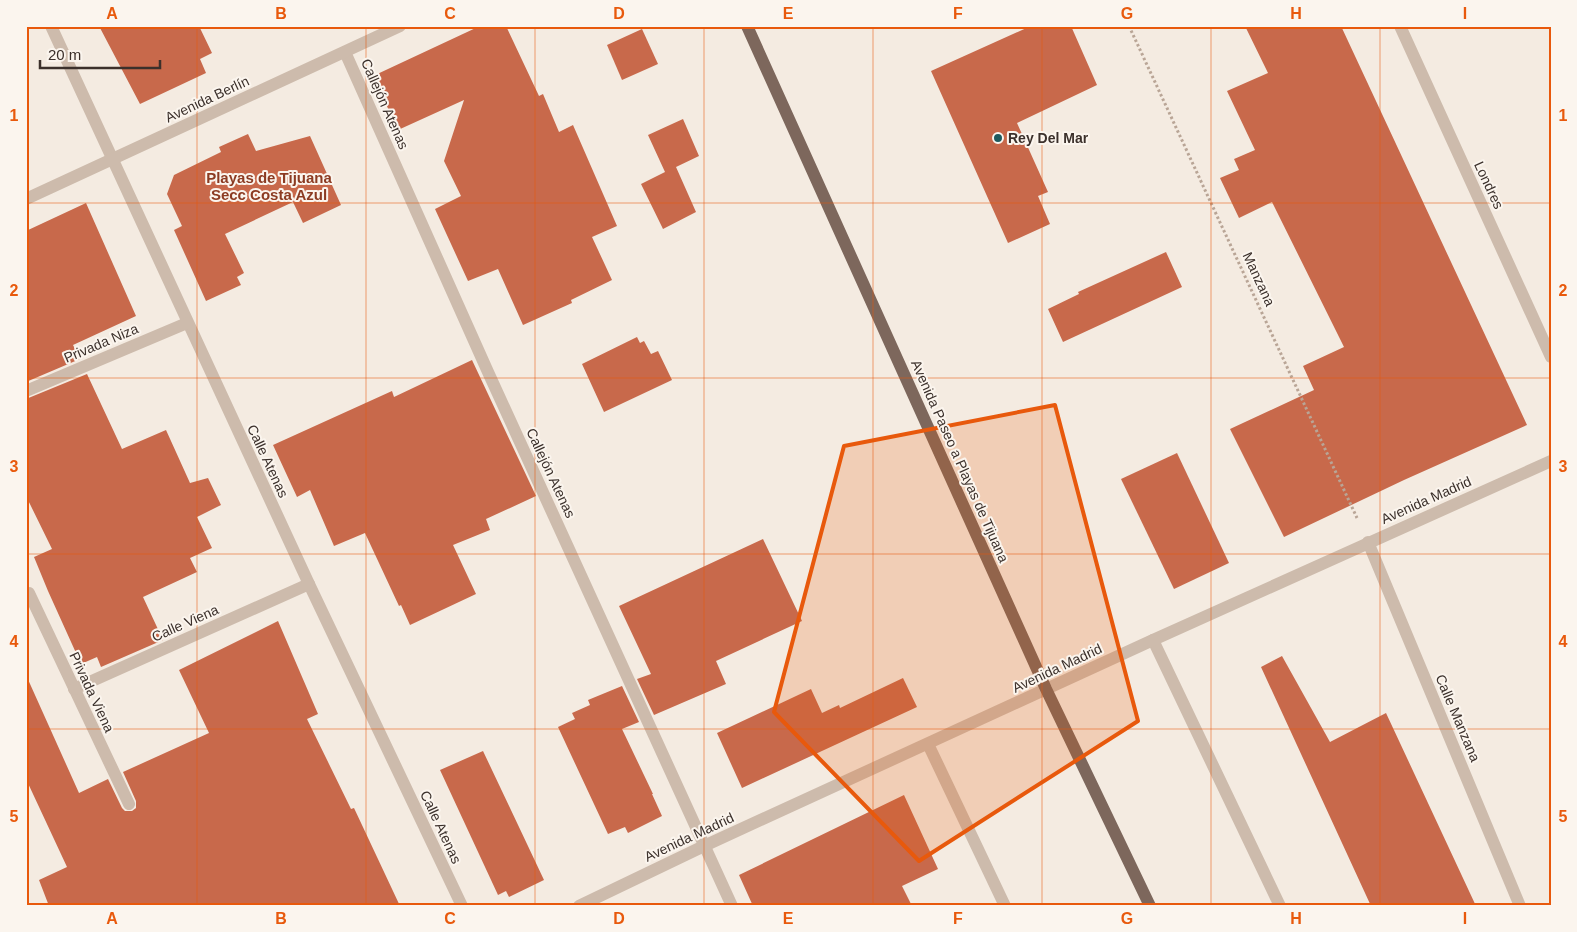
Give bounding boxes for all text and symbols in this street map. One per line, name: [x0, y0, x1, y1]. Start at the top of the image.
text: A: [106, 5, 118, 22]
text: B: [275, 5, 287, 22]
text: C: [444, 5, 456, 22]
text: D: [613, 5, 625, 22]
text: E: [783, 5, 794, 22]
text: F: [953, 5, 963, 22]
text: G: [1121, 5, 1133, 22]
text: H: [1290, 5, 1302, 22]
text: I: [1463, 5, 1467, 22]
scale bar: [40, 38, 160, 70]
text: 20 m: [48, 46, 81, 63]
street label: Callejón Atenas: [358, 56, 412, 152]
street label: Avenida Berlín: [162, 73, 252, 125]
text: 1: [10, 107, 19, 124]
text: 1: [1559, 107, 1568, 124]
place label: Rey Del Mar: [1008, 130, 1089, 146]
marker: Rey Del Mar: [992, 132, 1004, 144]
street label: Londres: [1471, 159, 1507, 211]
district label: Playas de Tijuana Secc Costa Azul: [206, 169, 332, 203]
street label: Manzana: [1240, 250, 1279, 309]
text: 2: [10, 282, 19, 299]
text: 2: [1559, 282, 1568, 299]
street label: Privada Niza: [61, 320, 141, 366]
street label: Avenida Paseo a Playas de Tijuana: [908, 357, 1012, 565]
street label: Calle Atenas: [244, 422, 292, 500]
street label: Callejón Atenas: [523, 426, 579, 520]
text: 3: [10, 458, 19, 475]
text: 3: [1559, 458, 1568, 475]
street label: Avenida Madrid: [1378, 473, 1474, 527]
street label: Calle Viena: [149, 601, 221, 645]
text: 4: [10, 633, 19, 650]
text: 4: [1559, 633, 1568, 650]
street label: Avenida Madrid: [1010, 640, 1104, 696]
street label: Privada Viena: [66, 649, 118, 735]
street label: Calle Manzana: [1432, 672, 1484, 764]
street label: Calle Atenas: [417, 788, 465, 866]
text: 5: [10, 808, 19, 825]
text: 5: [1559, 808, 1568, 825]
street label: Avenida Madrid: [642, 809, 736, 865]
text: A: [106, 910, 118, 927]
text: B: [275, 910, 287, 927]
text: C: [444, 910, 456, 927]
text: D: [613, 910, 625, 927]
text: E: [783, 910, 794, 927]
text: F: [953, 910, 963, 927]
text: G: [1121, 910, 1133, 927]
text: H: [1290, 910, 1302, 927]
text: I: [1463, 910, 1467, 927]

